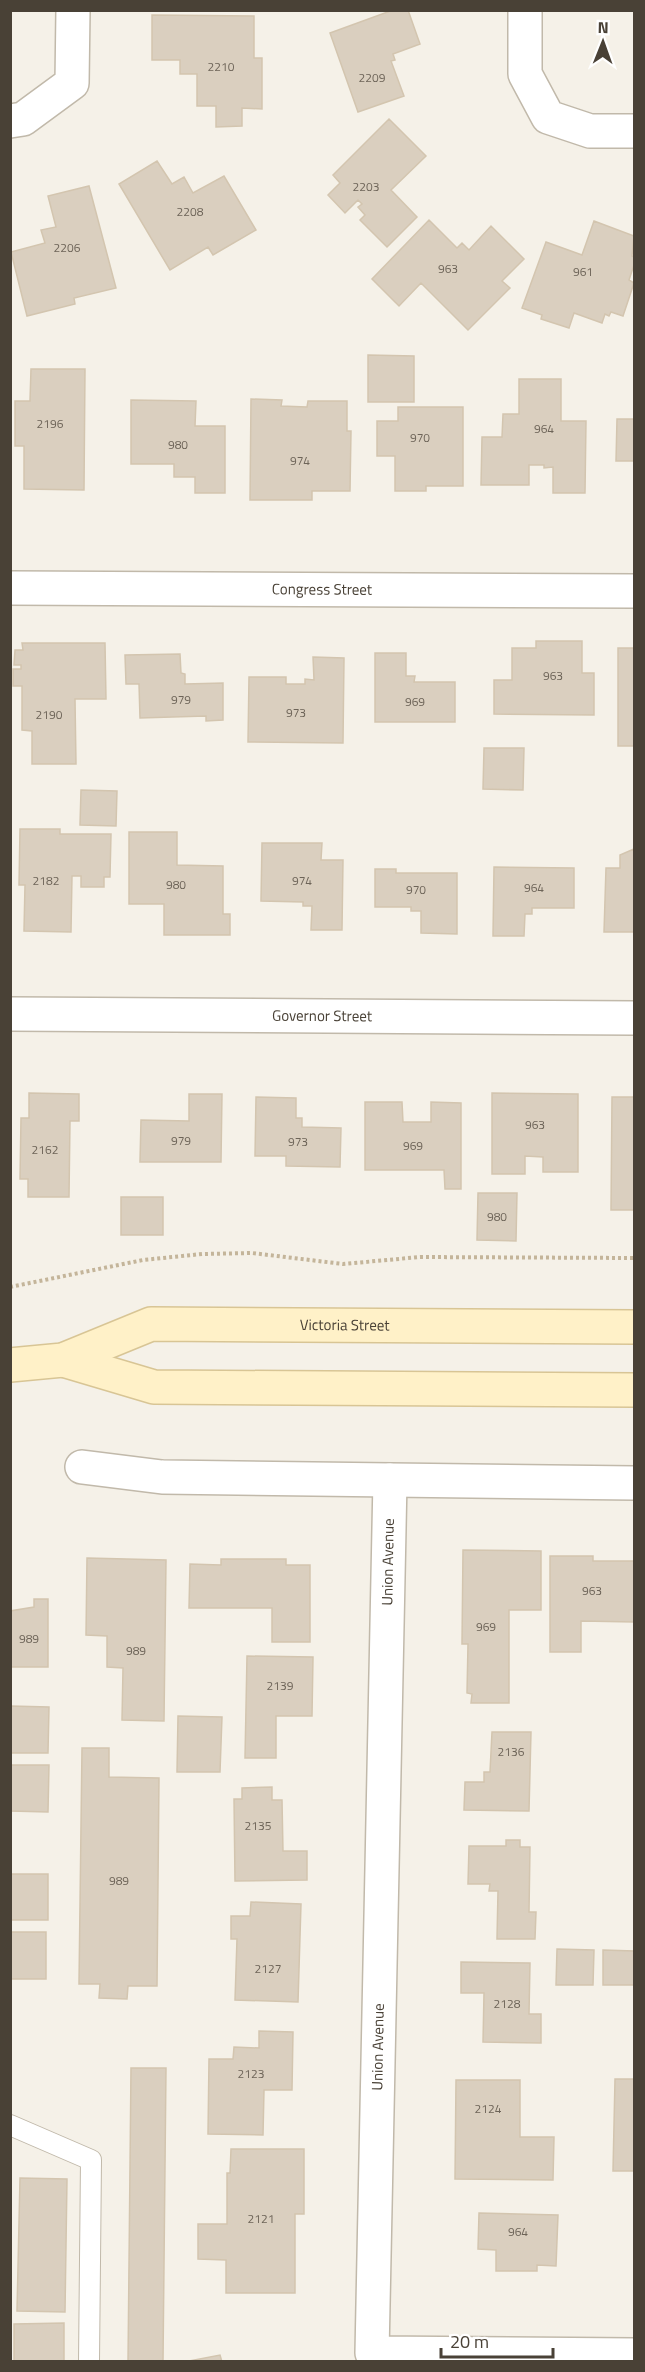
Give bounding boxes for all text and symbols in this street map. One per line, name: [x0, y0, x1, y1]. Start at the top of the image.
north arrow: [573, 12, 633, 72]
text: N: [598, 15, 609, 39]
house number: 2210: [208, 57, 235, 76]
house number: 2209: [359, 68, 386, 87]
house number: 2203: [353, 177, 379, 196]
house number: 2208: [177, 202, 204, 221]
house number: 2206: [54, 238, 81, 257]
house number: 963: [438, 259, 458, 278]
house number: 961: [573, 262, 593, 281]
house number: 2196: [37, 414, 64, 433]
house number: 964: [534, 419, 554, 438]
house number: 970: [410, 428, 430, 447]
house number: 980: [168, 435, 188, 454]
house number: 974: [290, 451, 310, 470]
street label: Congress Street: [272, 577, 373, 601]
house number: 963: [543, 666, 563, 685]
house number: 979: [171, 690, 191, 709]
house number: 969: [405, 692, 425, 711]
house number: 973: [286, 703, 306, 722]
house number: 2190: [36, 705, 63, 724]
house number: 2182: [33, 871, 59, 890]
house number: 974: [292, 871, 312, 890]
house number: 980: [166, 875, 186, 894]
house number: 964: [524, 878, 544, 897]
house number: 970: [406, 880, 426, 899]
street label: Governor Street: [272, 1004, 373, 1027]
house number: 963: [525, 1115, 545, 1134]
house number: 979: [171, 1131, 191, 1150]
house number: 973: [288, 1132, 308, 1151]
house number: 969: [403, 1136, 423, 1155]
house number: 2162: [32, 1140, 58, 1159]
house number: 980: [487, 1207, 507, 1226]
street label: Victoria Street: [300, 1313, 390, 1336]
street label: Union Avenue: [375, 1518, 400, 1606]
house number: 963: [582, 1581, 602, 1600]
house number: 969: [476, 1617, 496, 1636]
house number: 989: [19, 1629, 39, 1648]
house number: 989: [126, 1641, 146, 1660]
house number: 2139: [267, 1676, 294, 1695]
house number: 2136: [498, 1742, 525, 1761]
house number: 2135: [245, 1816, 272, 1835]
house number: 989: [109, 1871, 129, 1890]
house number: 2127: [255, 1959, 281, 1978]
house number: 2128: [494, 1994, 521, 2013]
street label: Union Avenue: [365, 2003, 390, 2091]
house number: 2123: [238, 2064, 264, 2083]
house number: 2124: [475, 2099, 502, 2118]
house number: 2121: [248, 2209, 274, 2228]
house number: 964: [508, 2222, 528, 2241]
scale bar: [441, 2321, 554, 2359]
text: 20 m: [450, 2328, 489, 2355]

